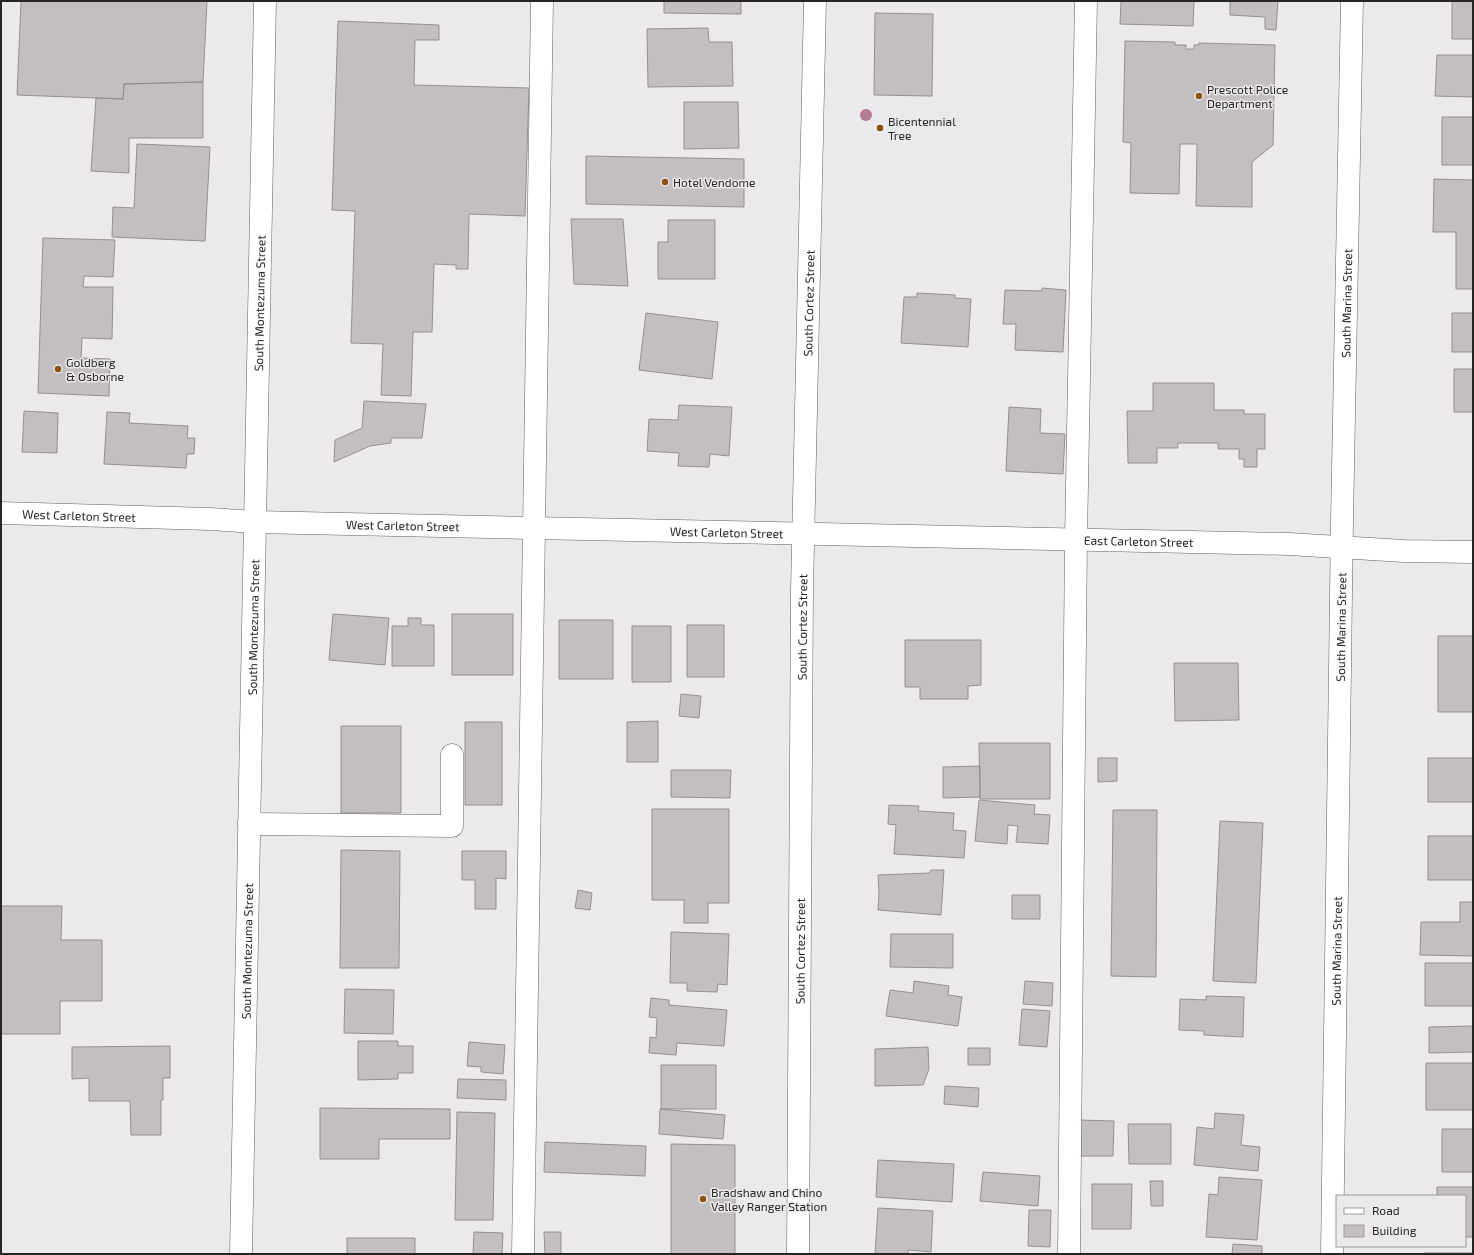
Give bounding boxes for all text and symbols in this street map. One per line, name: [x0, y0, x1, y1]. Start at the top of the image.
place label: Prescott Police Department: [1207, 82, 1288, 110]
marker: Prescott Police Department: [1194, 91, 1204, 101]
place label: Bicentennial Tree: [888, 114, 956, 142]
marker: Bicentennial Tree: [875, 123, 885, 133]
place label: Hotel Vendome: [673, 175, 755, 189]
marker: Hotel Vendome: [660, 177, 670, 187]
street label: South Montezuma Street: [251, 235, 268, 371]
street label: South Marina Street: [1338, 248, 1354, 358]
street label: South Cortez Street: [800, 249, 817, 356]
place label: Goldberg & Osborne: [66, 355, 124, 383]
marker: Goldberg & Osborne: [53, 364, 63, 374]
street label: West Carleton Street: [22, 507, 136, 524]
street label: West Carleton Street: [346, 517, 460, 533]
street label: West Carleton Street: [670, 524, 784, 540]
street label: East Carleton Street: [1084, 533, 1194, 549]
street label: South Montezuma Street: [245, 558, 261, 695]
street label: South Marina Street: [1333, 572, 1348, 682]
street label: South Cortez Street: [794, 573, 809, 680]
street label: South Montezuma Street: [238, 882, 255, 1019]
street label: South Marina Street: [1328, 896, 1344, 1006]
street label: South Cortez Street: [793, 897, 807, 1004]
place label: Bradshaw and Chino Valley Ranger Station: [711, 1185, 827, 1213]
marker: Bradshaw and Chino Valley Ranger Station: [698, 1194, 708, 1204]
legend: [1336, 1195, 1466, 1247]
text: Road: [1372, 1203, 1400, 1217]
text: Building: [1372, 1223, 1417, 1237]

